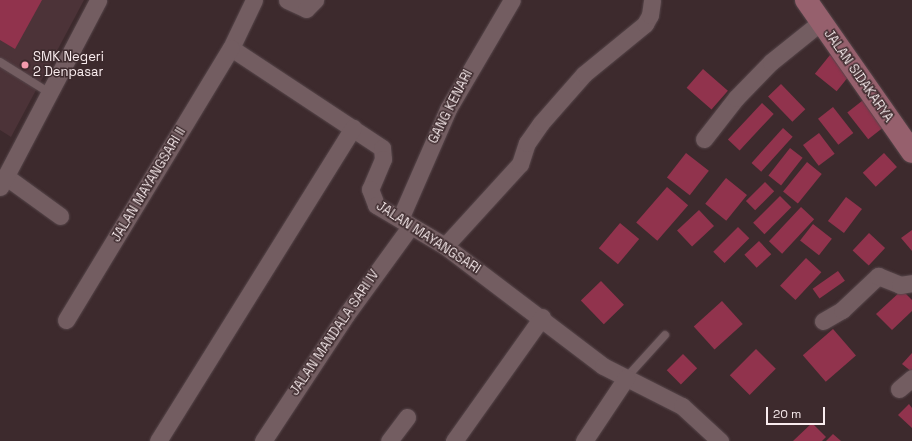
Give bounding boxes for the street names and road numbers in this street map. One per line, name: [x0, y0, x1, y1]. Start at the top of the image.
street label: JALAN SIDAKARYA: [820, 27, 896, 125]
street label: GANG KENARI: [426, 67, 476, 147]
street label: JALAN MAYANGSARI II: [109, 125, 189, 245]
street label: JALAN MAYANGSARI: [373, 198, 483, 278]
street label: JALAN MANDALA SARI IV: [287, 267, 383, 399]

